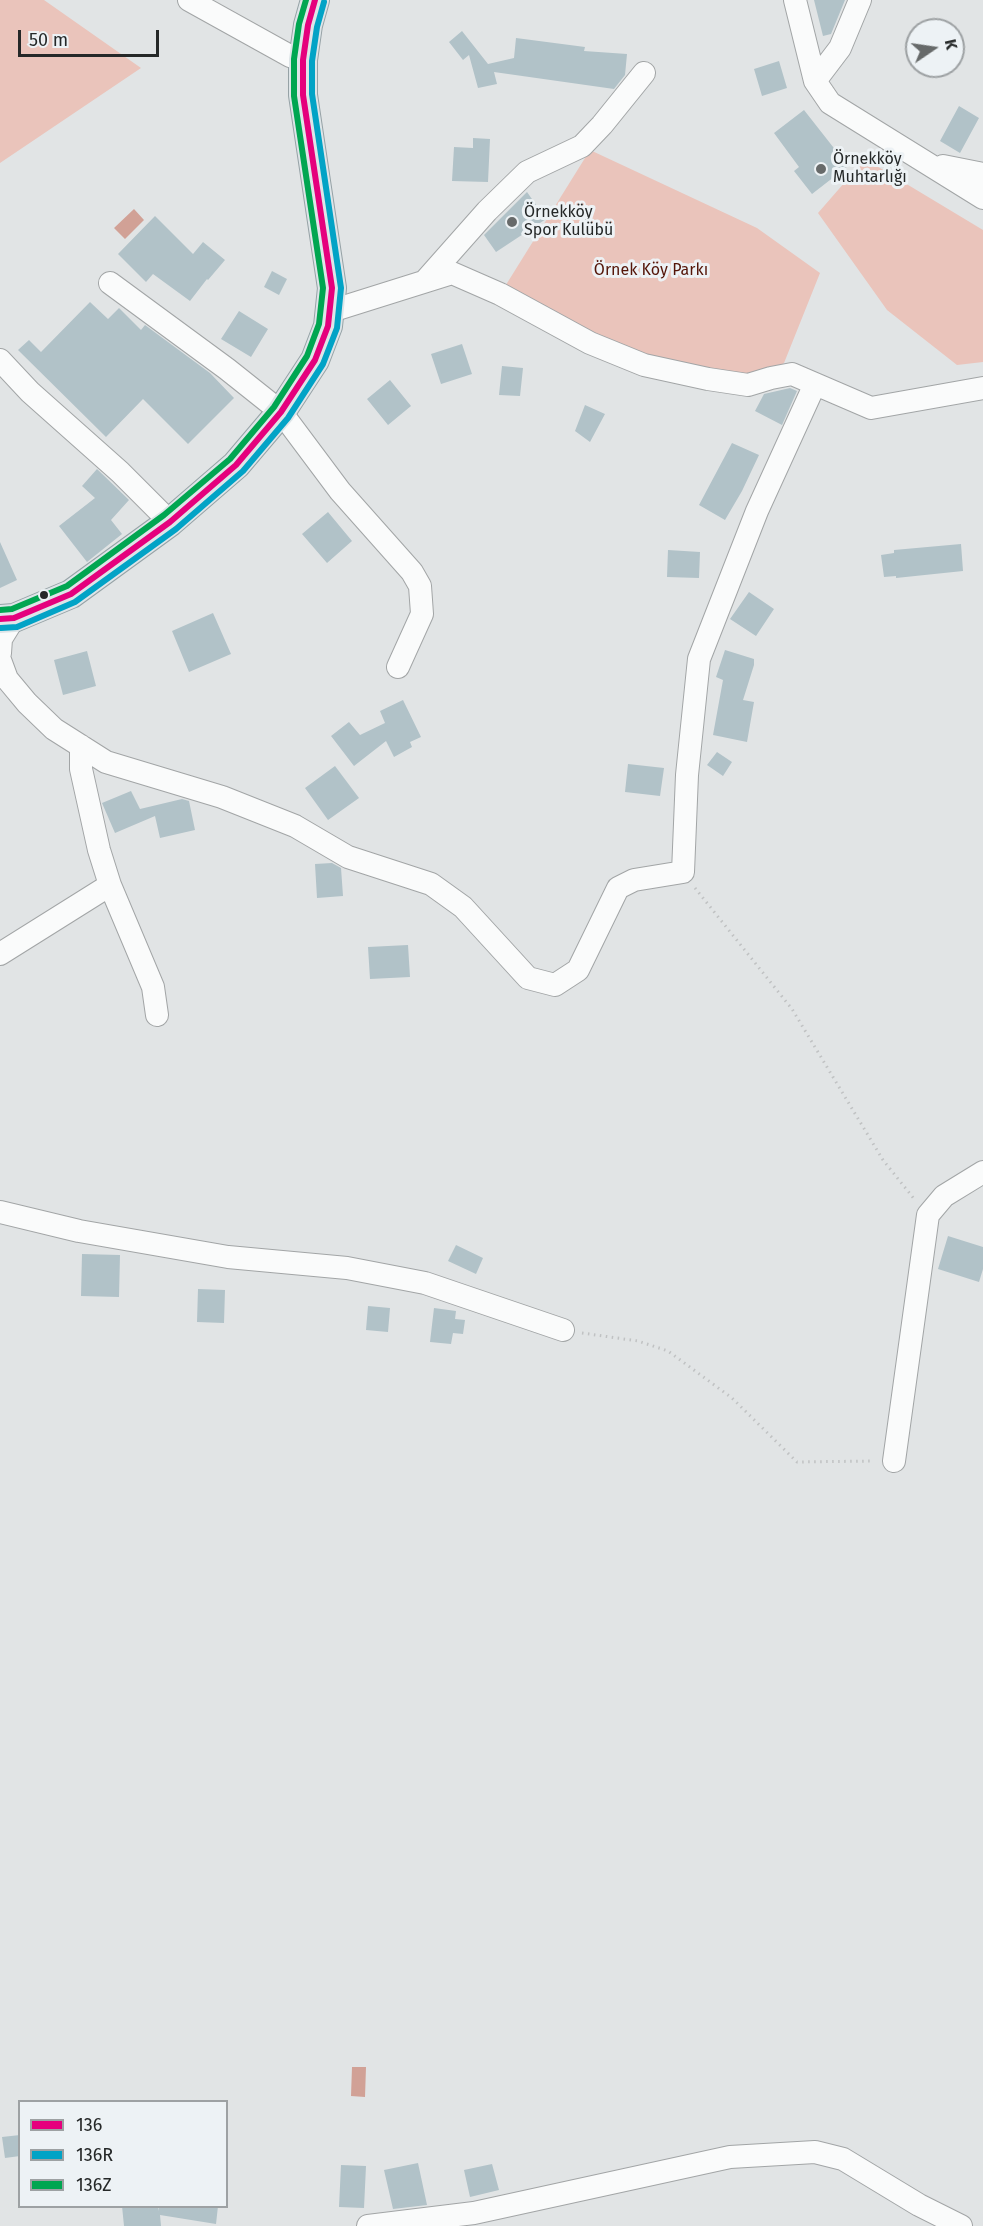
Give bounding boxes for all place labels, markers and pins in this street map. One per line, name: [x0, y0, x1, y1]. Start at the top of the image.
place label: Örnekköy Muhtarlığı: [833, 150, 907, 188]
marker: Örnekköy Muhtarlığı: [814, 162, 828, 176]
place label: Örnekköy Spor Kulübü: [524, 203, 613, 241]
marker: Örnekköy Spor Kulübü: [505, 215, 519, 229]
unlabelled marker: [38, 589, 50, 601]

